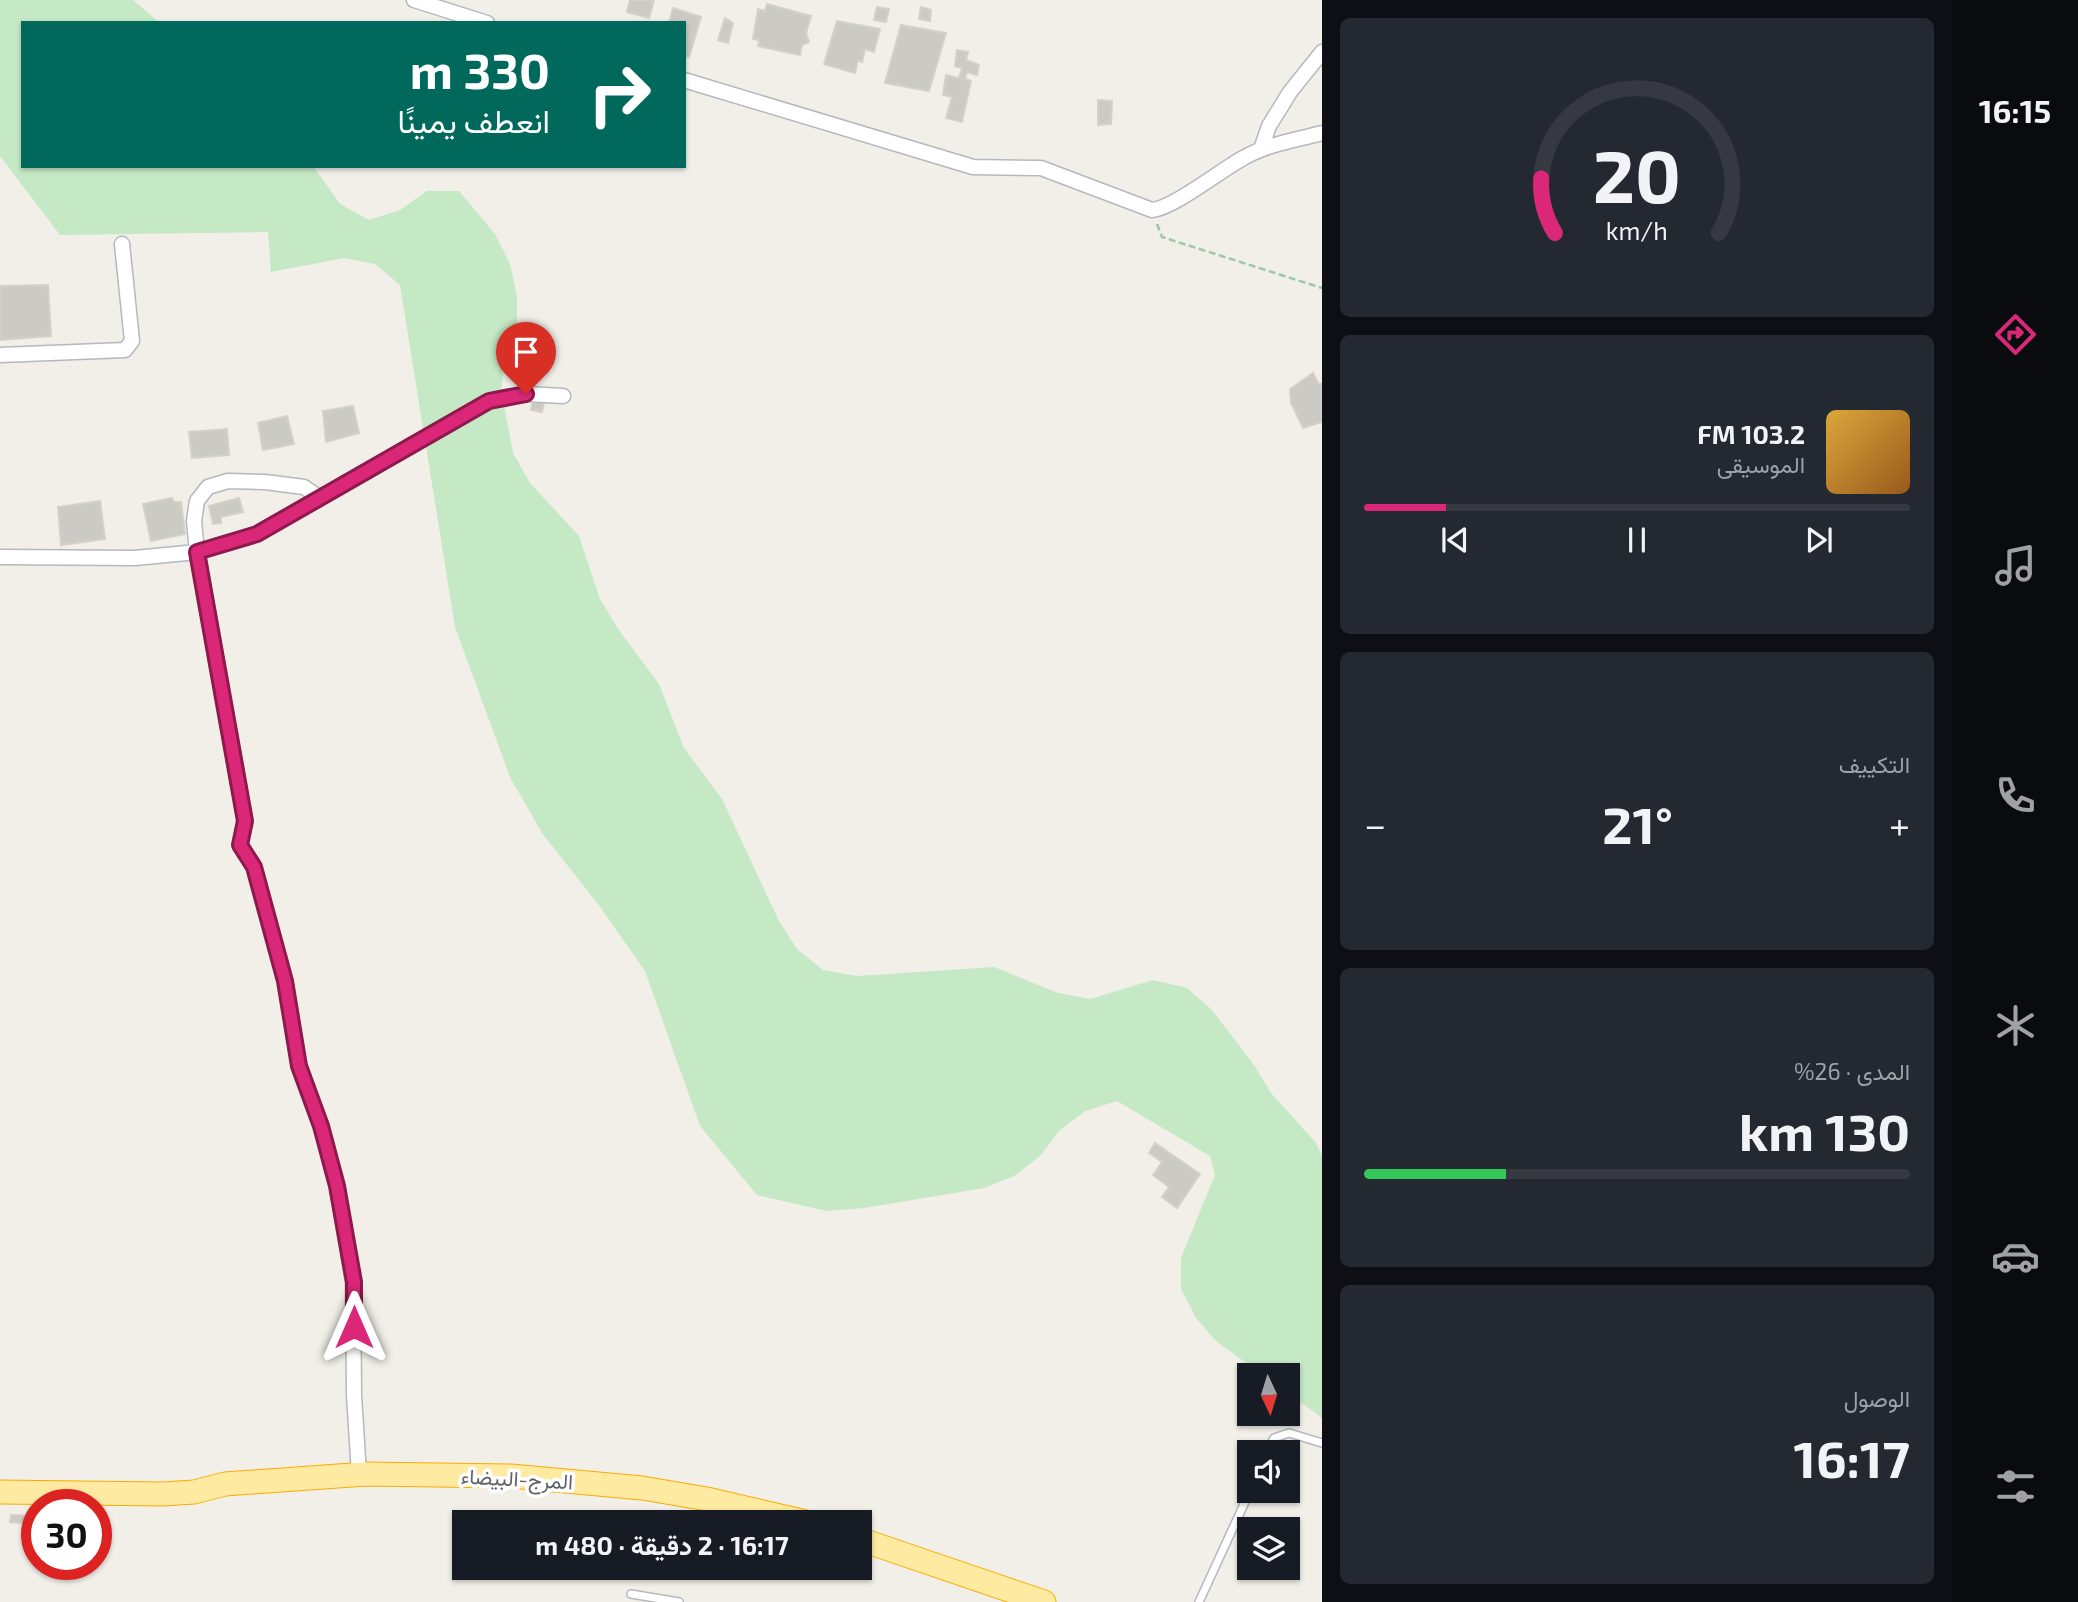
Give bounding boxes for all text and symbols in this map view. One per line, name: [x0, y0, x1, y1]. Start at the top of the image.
text: 330 m: [410, 40, 550, 99]
icon: right: [574, 49, 665, 140]
text: 16:15: [1979, 91, 2051, 129]
text: انعطف يمينًا: [398, 101, 550, 139]
text: 20: [1593, 131, 1681, 219]
text: km/h: [1606, 215, 1668, 245]
icon: directions: [1991, 310, 2040, 359]
pin: [496, 322, 556, 394]
icon: arrive: [507, 333, 545, 371]
text: 103.2 FM: [1697, 418, 1805, 449]
text: الموسيقى: [1717, 450, 1805, 478]
icon: previous: [1436, 521, 1474, 559]
icon: pause: [1618, 521, 1656, 559]
icon: next: [1800, 521, 1838, 559]
icon: music: [1991, 541, 2040, 590]
text: التكييف: [1839, 750, 1910, 778]
icon: phone: [1991, 771, 2040, 820]
text: 21°: [1602, 792, 1673, 854]
text: −: [1364, 801, 1386, 847]
text: +: [1889, 801, 1910, 847]
icon: climate: [1991, 1001, 2040, 1050]
text: المدى · 26%: [1794, 1057, 1910, 1085]
text: 130 km: [1739, 1099, 1910, 1161]
icon: car: [1991, 1232, 2040, 1281]
position arrow: [317, 1290, 391, 1364]
north arrow: [1237, 1363, 1300, 1426]
map controls: [1237, 1363, 1300, 1580]
text: الوصول: [1844, 1384, 1910, 1412]
text: 16:17: [1794, 1426, 1910, 1488]
button: sound: [1237, 1440, 1300, 1503]
icon: filters: [1991, 1462, 2040, 1511]
street label: المرج-البيضاء: [460, 1463, 574, 1496]
speed limit sign: 30: [21, 1489, 112, 1580]
button: layers: [1237, 1517, 1300, 1580]
text: 16:17 · 2 دقيقة · 480 m: [535, 1529, 789, 1560]

